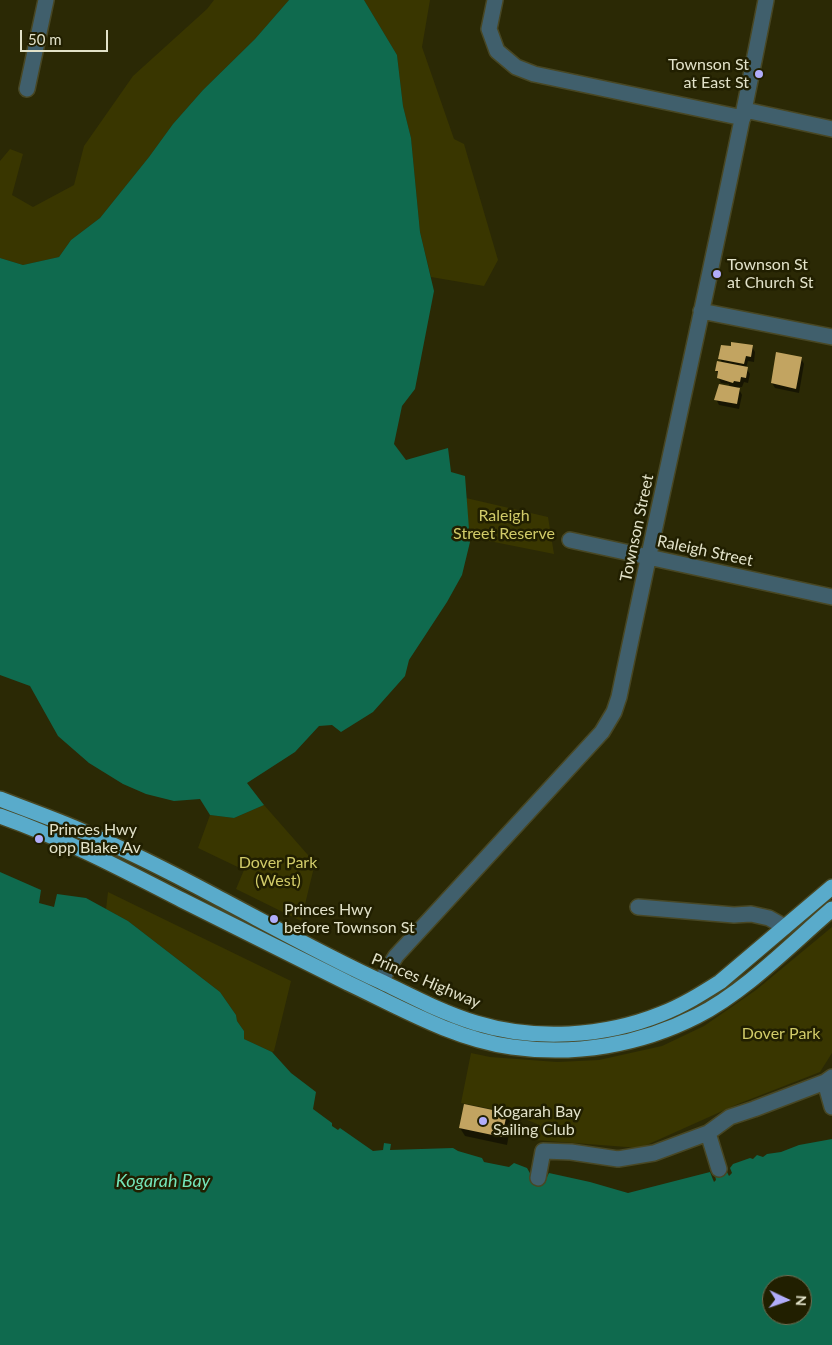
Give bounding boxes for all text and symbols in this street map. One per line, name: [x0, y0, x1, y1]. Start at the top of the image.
scale bar: [22, 20, 110, 52]
text: 50 m: [28, 30, 62, 48]
place label: Townson St at East St: [668, 55, 749, 93]
marker: Townson St at East St: [753, 68, 765, 80]
place label: Townson St at Church St: [727, 255, 813, 293]
marker: Townson St at Church St: [711, 268, 723, 280]
street label: Townson Street: [616, 473, 658, 583]
park label: Raleigh Street Reserve: [453, 506, 555, 544]
street label: Raleigh Street: [655, 531, 755, 571]
place label: Princes Hwy opp Blake Av: [49, 820, 141, 858]
marker: Princes Hwy opp Blake Av: [33, 833, 45, 845]
park label: Dover Park (West): [239, 853, 317, 891]
place label: Princes Hwy before Townson St: [284, 900, 415, 938]
marker: Princes Hwy before Townson St: [268, 913, 280, 925]
street label: Princes Highway: [369, 949, 483, 1013]
park label: Dover Park: [742, 1024, 820, 1044]
place label: Kogarah Bay Sailing Club: [493, 1102, 581, 1140]
marker: Kogarah Bay Sailing Club: [477, 1115, 489, 1127]
water label: Kogarah Bay: [116, 1170, 210, 1192]
north arrow: [762, 1275, 812, 1325]
text: N: [793, 1295, 810, 1307]

